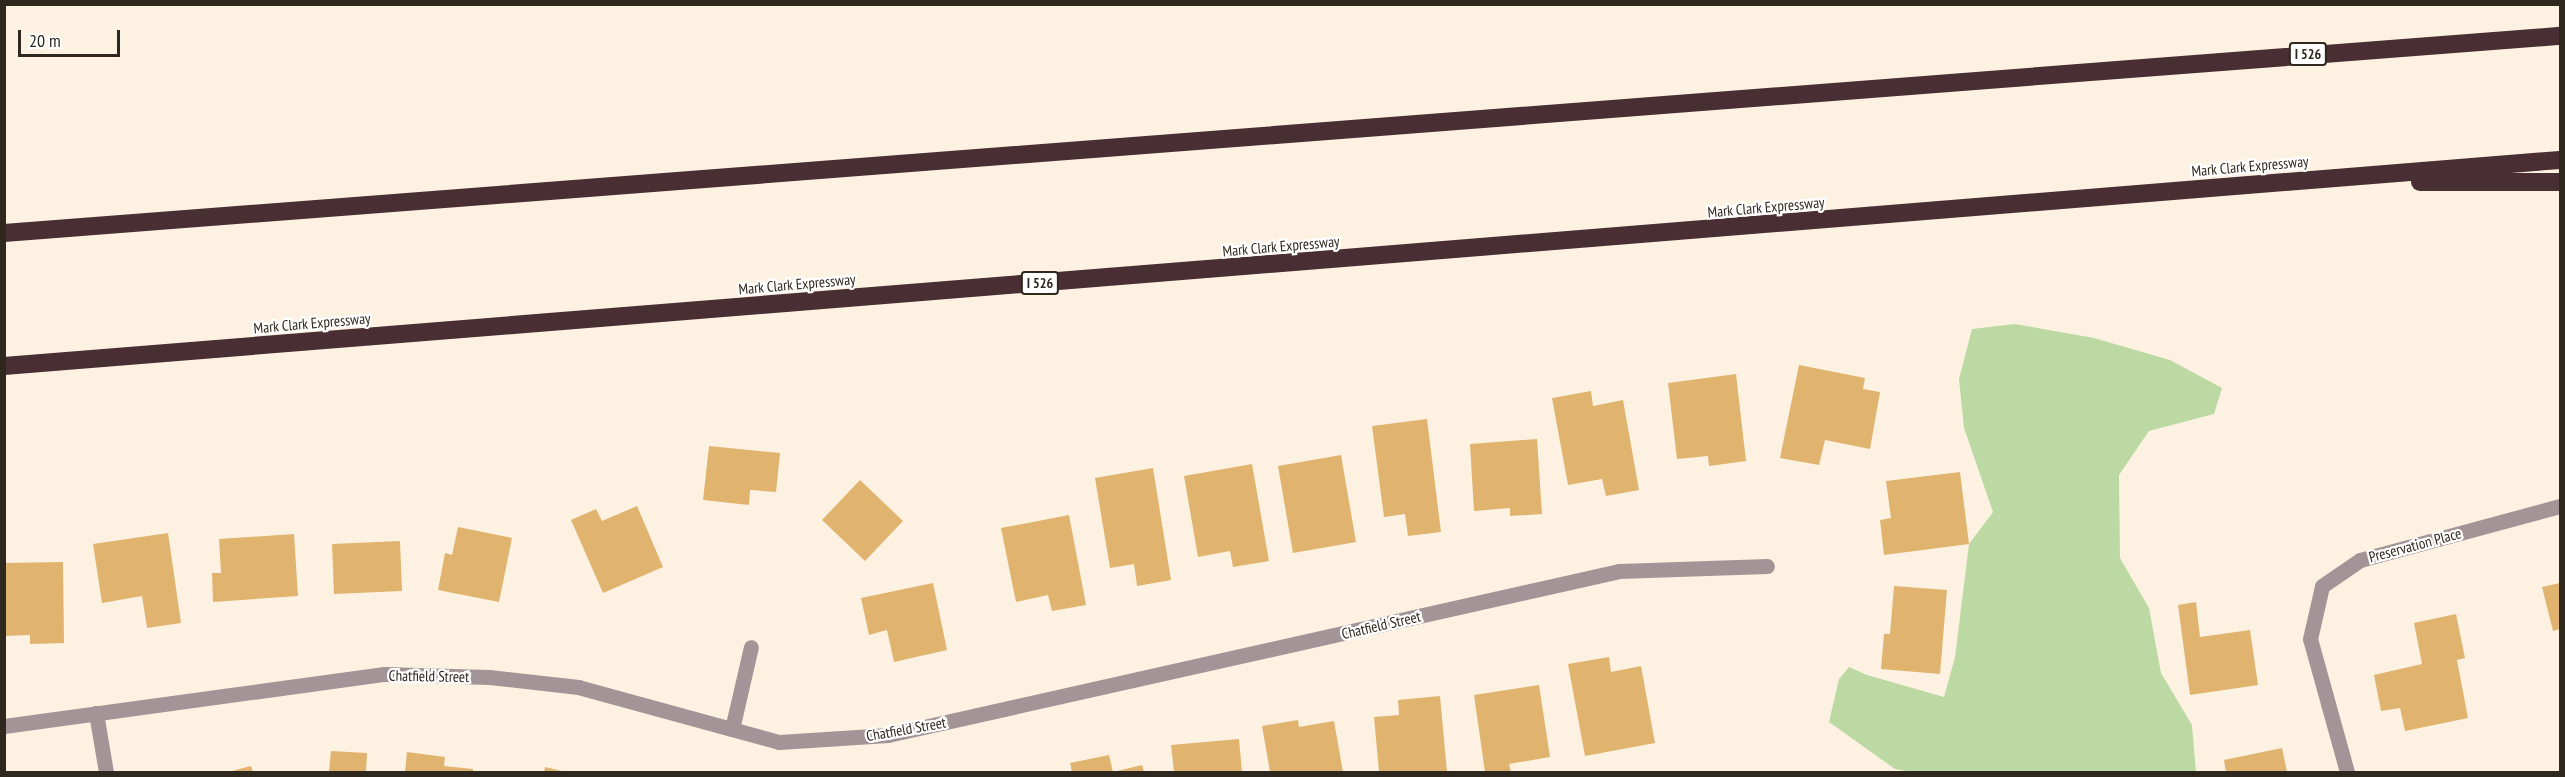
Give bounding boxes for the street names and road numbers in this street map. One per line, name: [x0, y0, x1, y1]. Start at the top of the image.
road number: I 526: [2288, 43, 2328, 65]
street label: Mark Clark Expressway: [2190, 152, 2310, 180]
street label: Mark Clark Expressway: [1706, 193, 1826, 221]
street label: Mark Clark Expressway: [1221, 232, 1341, 260]
street label: Mark Clark Expressway: [737, 270, 857, 298]
road number: I 526: [1020, 272, 1060, 294]
street label: Mark Clark Expressway: [252, 309, 372, 337]
street label: Preservation Place: [2367, 524, 2463, 566]
street label: Chatfield Street: [1340, 607, 1422, 643]
street label: Chatfield Street: [389, 666, 469, 686]
street label: Chatfield Street: [865, 713, 947, 745]

